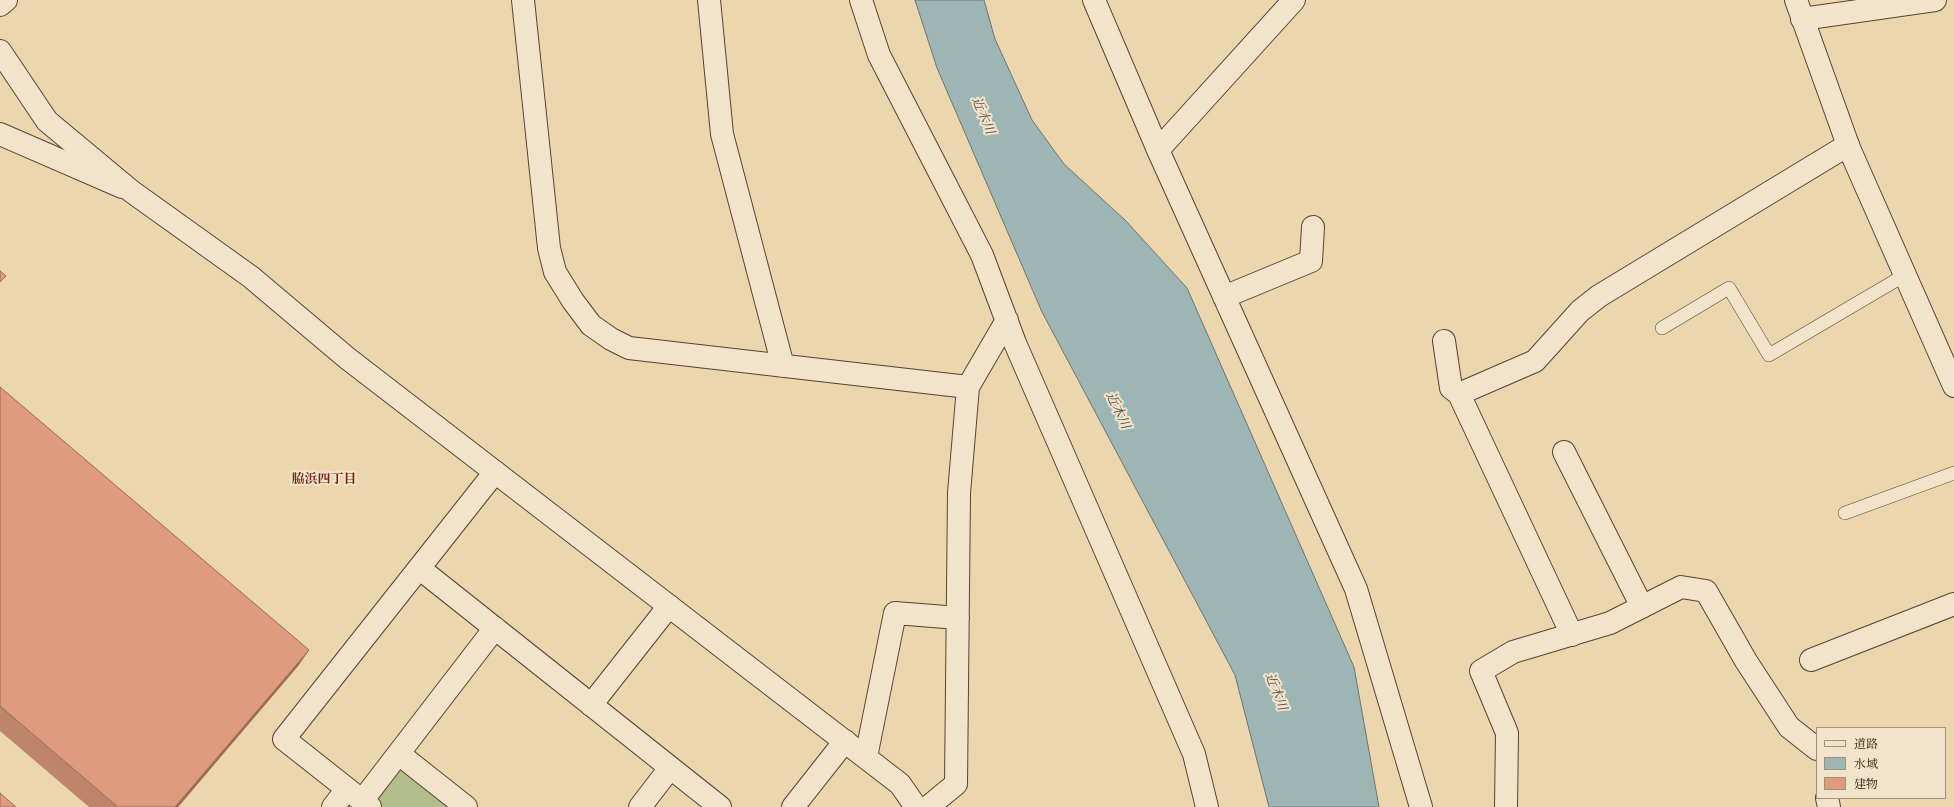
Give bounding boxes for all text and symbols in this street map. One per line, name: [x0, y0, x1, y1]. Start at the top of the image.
water label: 近木川: [967, 95, 997, 137]
water label: 近木川: [1102, 390, 1132, 432]
district label: 脇浜四丁目: [292, 472, 356, 488]
water label: 近木川: [1261, 671, 1289, 713]
legend: [1816, 727, 1946, 799]
text: 道路: [1854, 737, 1878, 752]
text: 水域: [1854, 757, 1878, 772]
text: 建物: [1854, 777, 1878, 792]

